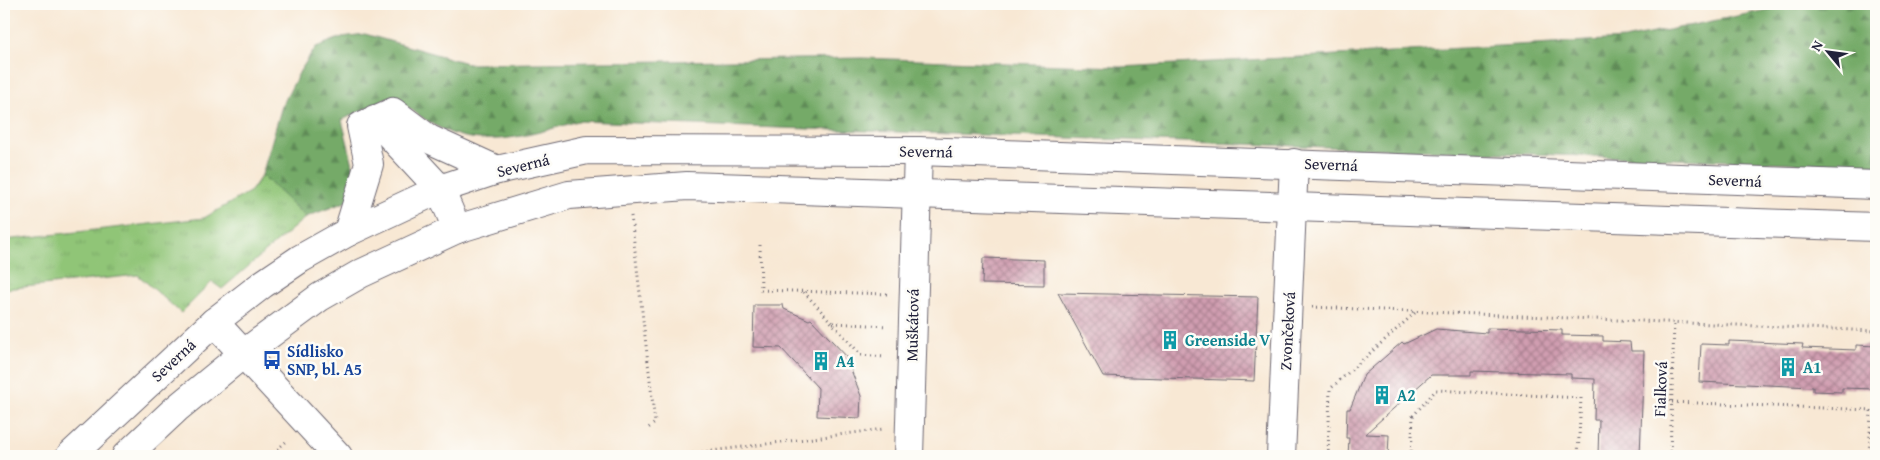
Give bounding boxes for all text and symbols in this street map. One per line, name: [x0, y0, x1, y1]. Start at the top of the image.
north arrow: [1802, 28, 1852, 78]
text: N: [1806, 36, 1828, 55]
street label: Severná: [899, 139, 953, 163]
street label: Severná: [494, 147, 552, 183]
street label: Severná: [1304, 151, 1359, 177]
street label: Severná: [1708, 167, 1763, 193]
street label: Muškátová: [899, 288, 925, 362]
street label: Zvončeková: [1273, 290, 1301, 371]
place label: Greenside V: [1185, 328, 1270, 352]
building icon: Greenside V: [1159, 329, 1181, 351]
street label: Severná: [145, 333, 201, 387]
place label: Sídlisko SNP, bl. A5: [287, 339, 362, 381]
bus stop icon: Sídlisko SNP, bl. A5: [261, 349, 283, 371]
place label: A4: [836, 349, 855, 373]
building icon: A4: [810, 350, 832, 372]
place label: A1: [1803, 355, 1822, 379]
building icon: A1: [1777, 356, 1799, 378]
street label: Fialková: [1647, 360, 1673, 417]
place label: A2: [1397, 383, 1416, 407]
building icon: A2: [1371, 384, 1393, 406]

